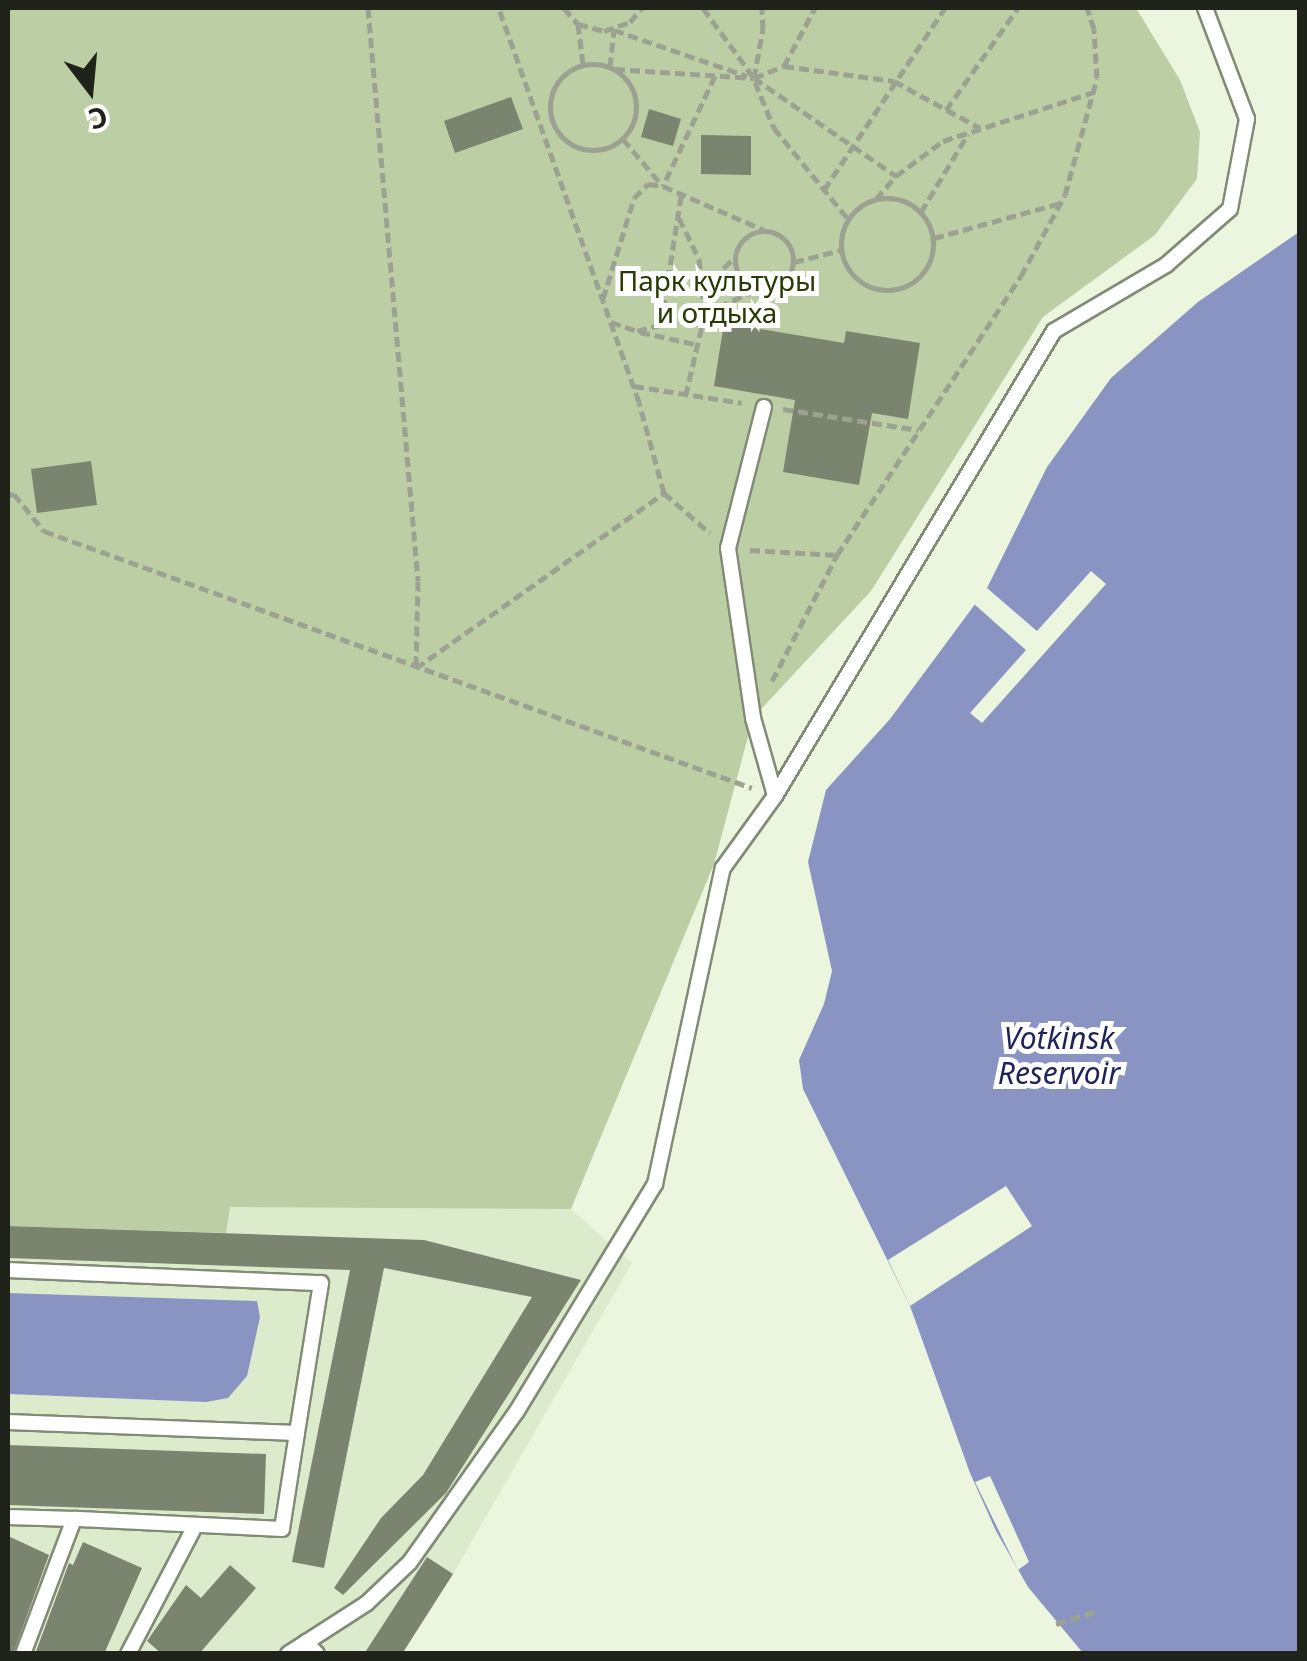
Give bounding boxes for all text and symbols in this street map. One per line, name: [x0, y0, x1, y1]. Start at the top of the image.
north arrow: [40, 40, 140, 140]
text: С: [84, 98, 112, 140]
park label: Парк культуры и отдыха: [618, 263, 816, 329]
water label: Votkinsk Reservoir: [998, 1020, 1120, 1090]

